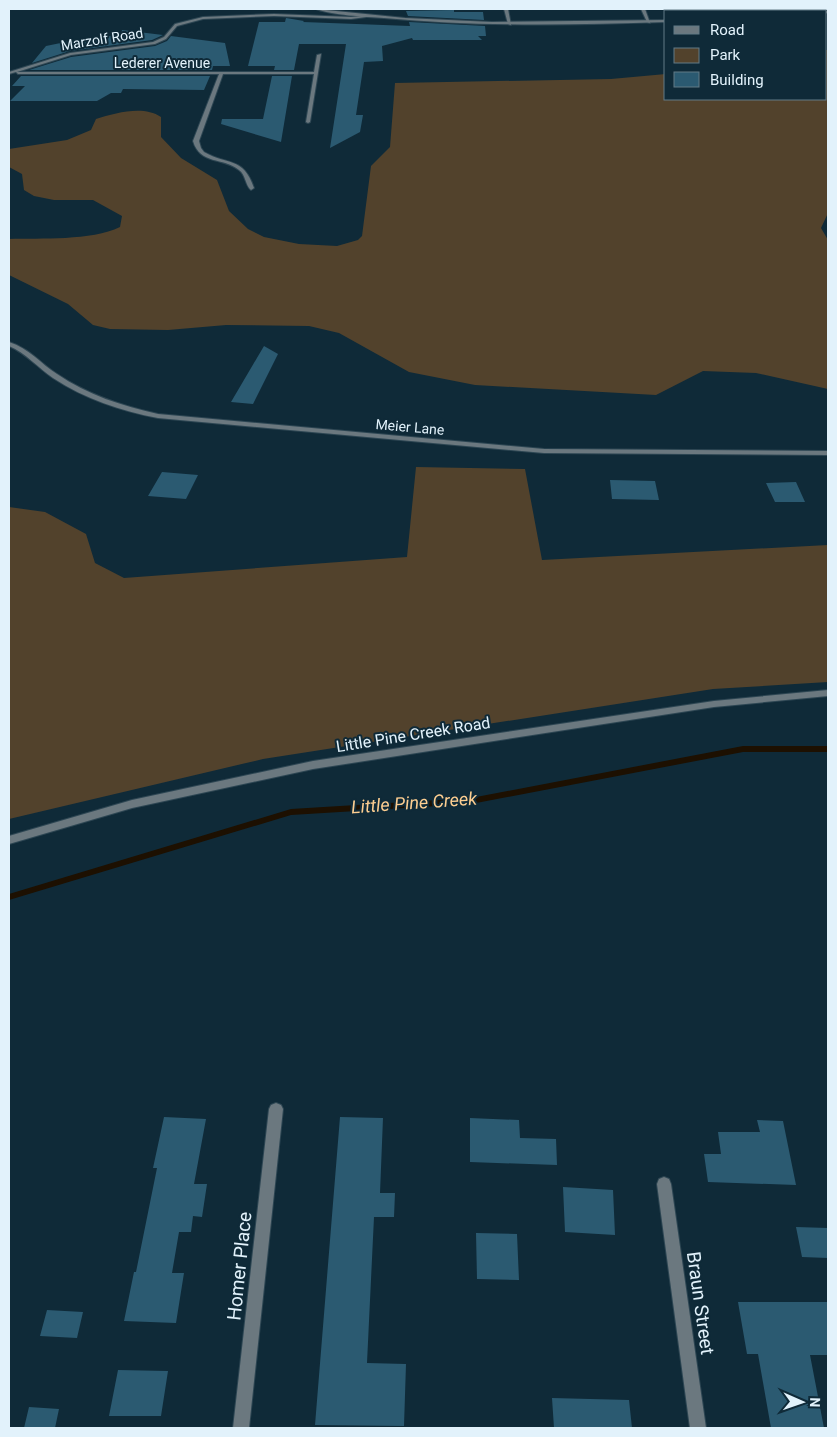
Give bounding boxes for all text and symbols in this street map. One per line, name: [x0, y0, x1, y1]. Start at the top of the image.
legend: [664, 10, 827, 100]
text: Road: [710, 21, 744, 39]
street label: Marzolf Road: [60, 25, 144, 53]
text: Park: [710, 46, 741, 64]
street label: Lederer Avenue: [114, 55, 210, 71]
text: Building: [710, 71, 764, 89]
street label: Meier Lane: [375, 416, 445, 438]
street label: Little Pine Creek Road: [335, 713, 492, 756]
water label: Little Pine Creek: [350, 788, 479, 817]
street label: Homer Place: [222, 1211, 257, 1322]
street label: Braun Street: [682, 1250, 719, 1356]
north arrow: [777, 1377, 827, 1427]
text: N: [807, 1397, 823, 1408]

